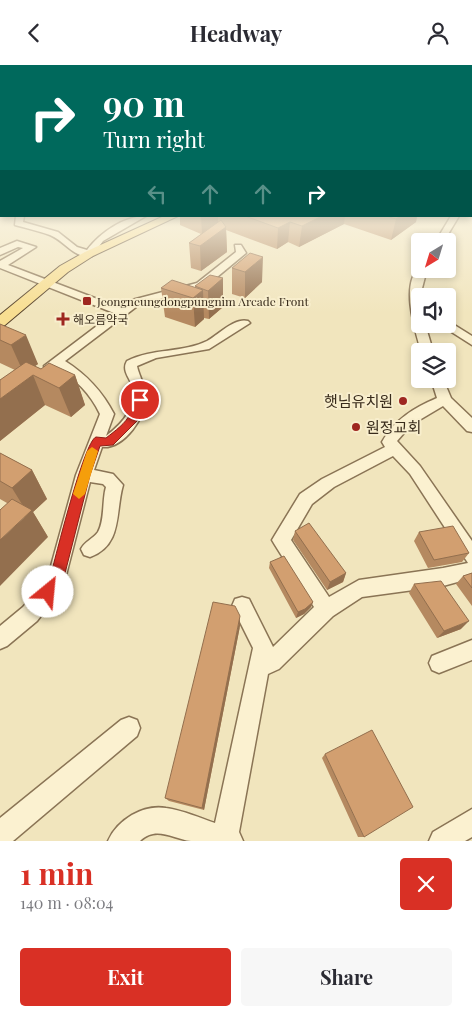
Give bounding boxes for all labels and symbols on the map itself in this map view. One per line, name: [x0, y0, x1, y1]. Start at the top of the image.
north arrow: [411, 233, 456, 277]
place label: Jeongneungdongpungnim Arcade Front: [96, 293, 310, 309]
marker: Jeongneungdongpungnim Arcade Front: [81, 295, 93, 307]
place label: 해오름약국: [73, 311, 128, 327]
marker: 해오름약국: [57, 313, 69, 325]
pin: [119, 379, 161, 421]
place label: 햇님유치원: [324, 391, 393, 411]
marker: 햇님유치원: [397, 395, 409, 407]
place label: 원정교회: [366, 417, 421, 437]
marker: 원정교회: [350, 421, 362, 433]
position arrow: [21, 565, 73, 617]

